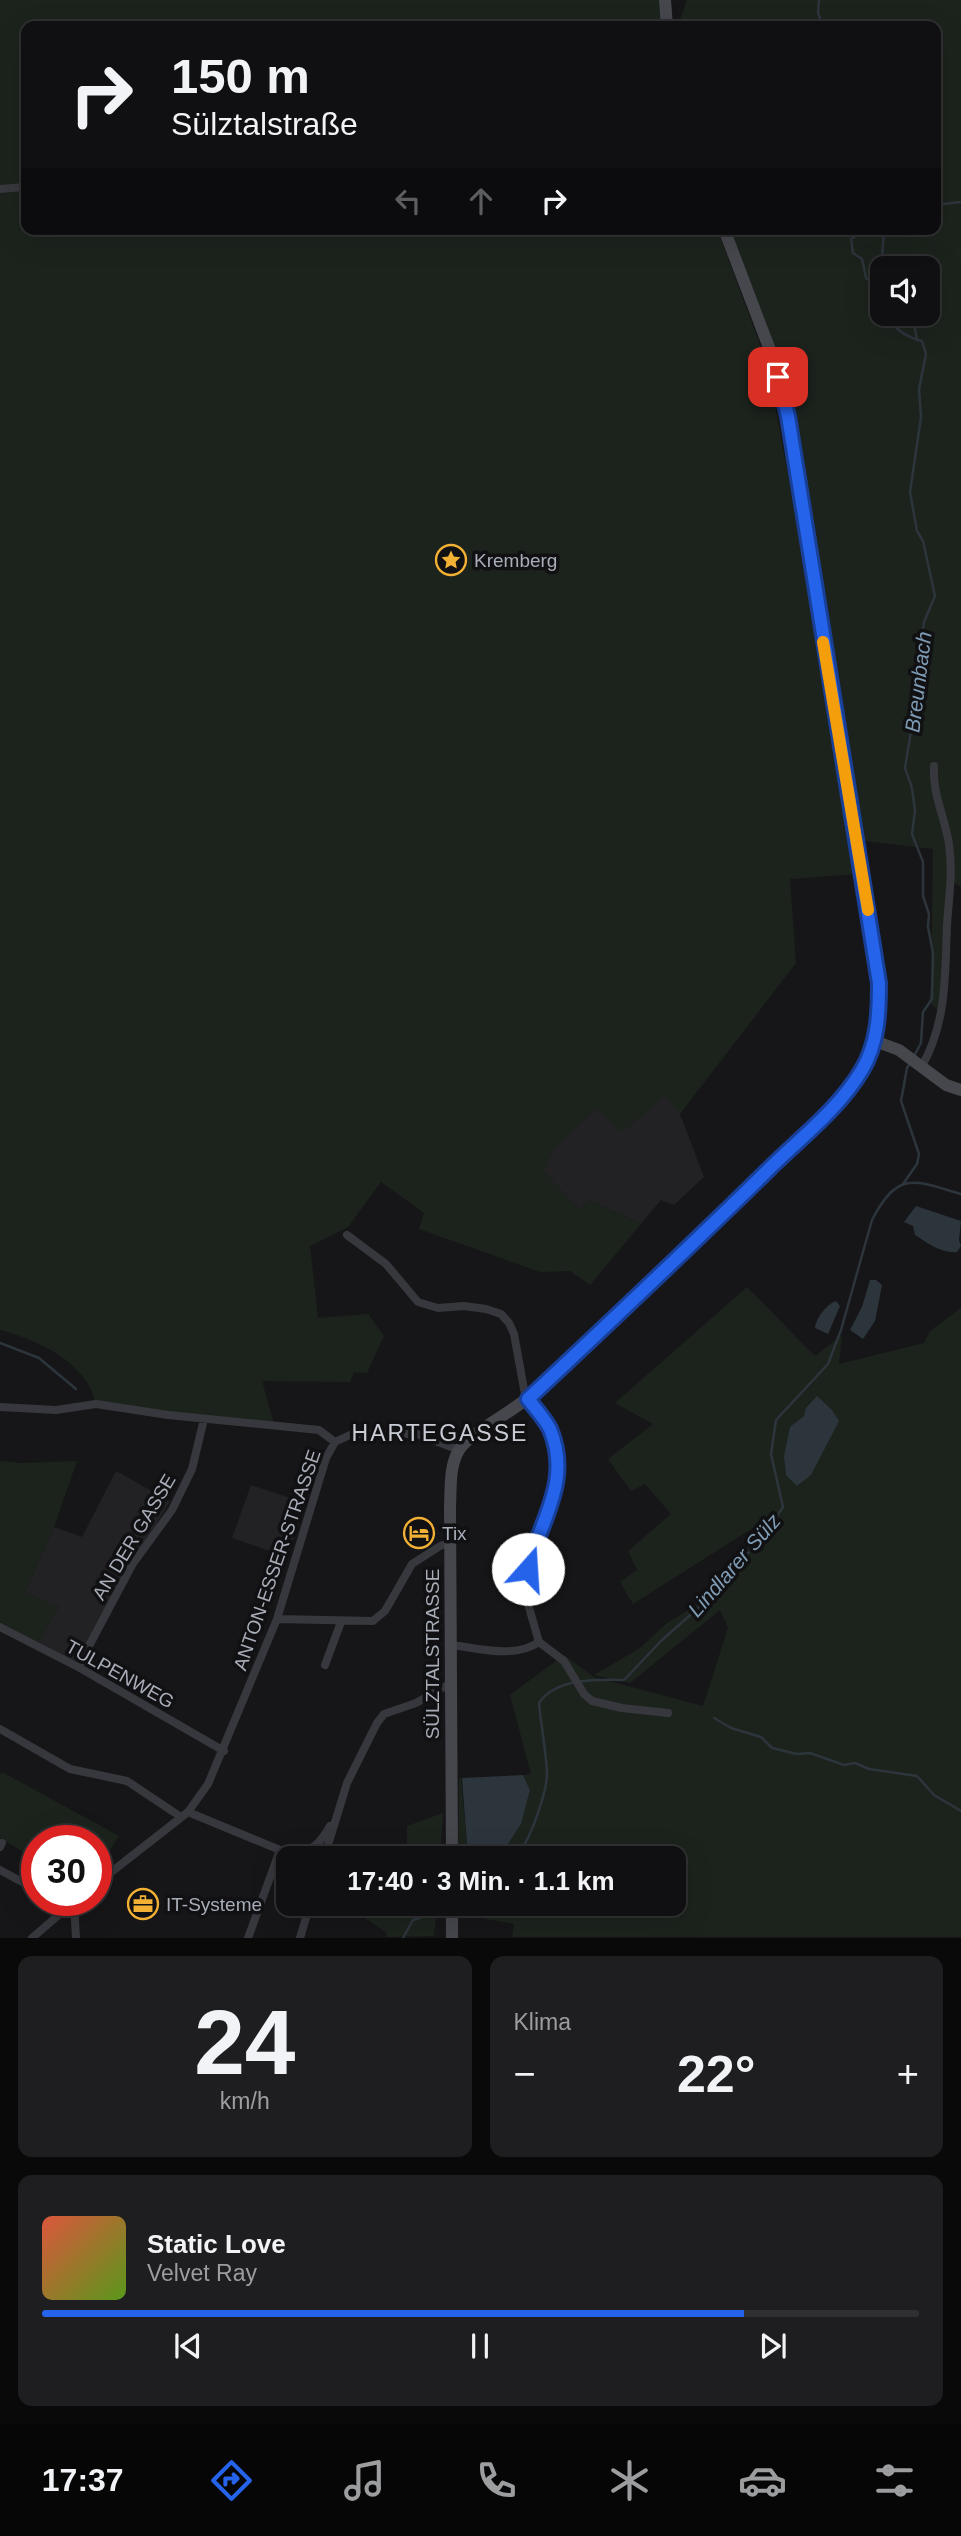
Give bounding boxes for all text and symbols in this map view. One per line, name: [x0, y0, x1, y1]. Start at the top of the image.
icon: right: [56, 49, 147, 140]
text: 150 m: [171, 49, 310, 103]
text: Sülztalstraße: [171, 106, 358, 142]
icon: left: [389, 182, 427, 220]
icon: ahead: [462, 182, 500, 220]
icon: right: [535, 182, 573, 220]
map controls: [870, 256, 940, 326]
button: sound: [870, 256, 940, 326]
pin: [748, 347, 808, 407]
icon: arrive: [759, 358, 797, 396]
place icon: Kremberg: [434, 543, 468, 577]
place label: Kremberg: [474, 550, 557, 571]
water label: Breunbach: [900, 630, 936, 734]
district label: HARTEGASSE: [352, 1420, 528, 1446]
street label: ANTON-ESSER-STRASSE: [229, 1447, 325, 1673]
street label: AN DER GASSE: [88, 1470, 180, 1604]
water label: Lindlarer Sülz: [683, 1509, 785, 1621]
hotel icon: Tix: [402, 1516, 436, 1550]
place label: Tix: [442, 1523, 467, 1544]
position arrow: [491, 1532, 565, 1606]
street label: SÜLZTALSTRASSE: [422, 1569, 443, 1739]
street label: TULPENWEG: [62, 1636, 178, 1712]
speed limit sign: 30: [21, 1825, 112, 1916]
text: 17:40 · 3 Min. · 1.1 km: [347, 1866, 615, 1896]
office icon: IT-Systeme: [126, 1887, 160, 1921]
place label: IT-Systeme: [166, 1894, 262, 1915]
text: 24: [194, 1992, 295, 2093]
text: Klima: [514, 2009, 571, 2035]
text: 22°: [677, 2045, 756, 2103]
text: −: [514, 2053, 536, 2095]
text: +: [897, 2053, 919, 2095]
text: km/h: [220, 2088, 270, 2114]
text: Static Love: [147, 2229, 286, 2259]
text: Velvet Ray: [147, 2260, 257, 2286]
icon: previous: [169, 2327, 207, 2365]
icon: pause: [461, 2327, 499, 2365]
icon: next: [754, 2327, 792, 2365]
icon: directions: [207, 2456, 256, 2505]
icon: music: [340, 2456, 389, 2505]
icon: phone: [472, 2456, 521, 2505]
icon: climate: [605, 2456, 654, 2505]
icon: car: [738, 2456, 787, 2505]
icon: filters: [870, 2456, 919, 2505]
text: 17:37: [42, 2462, 124, 2498]

